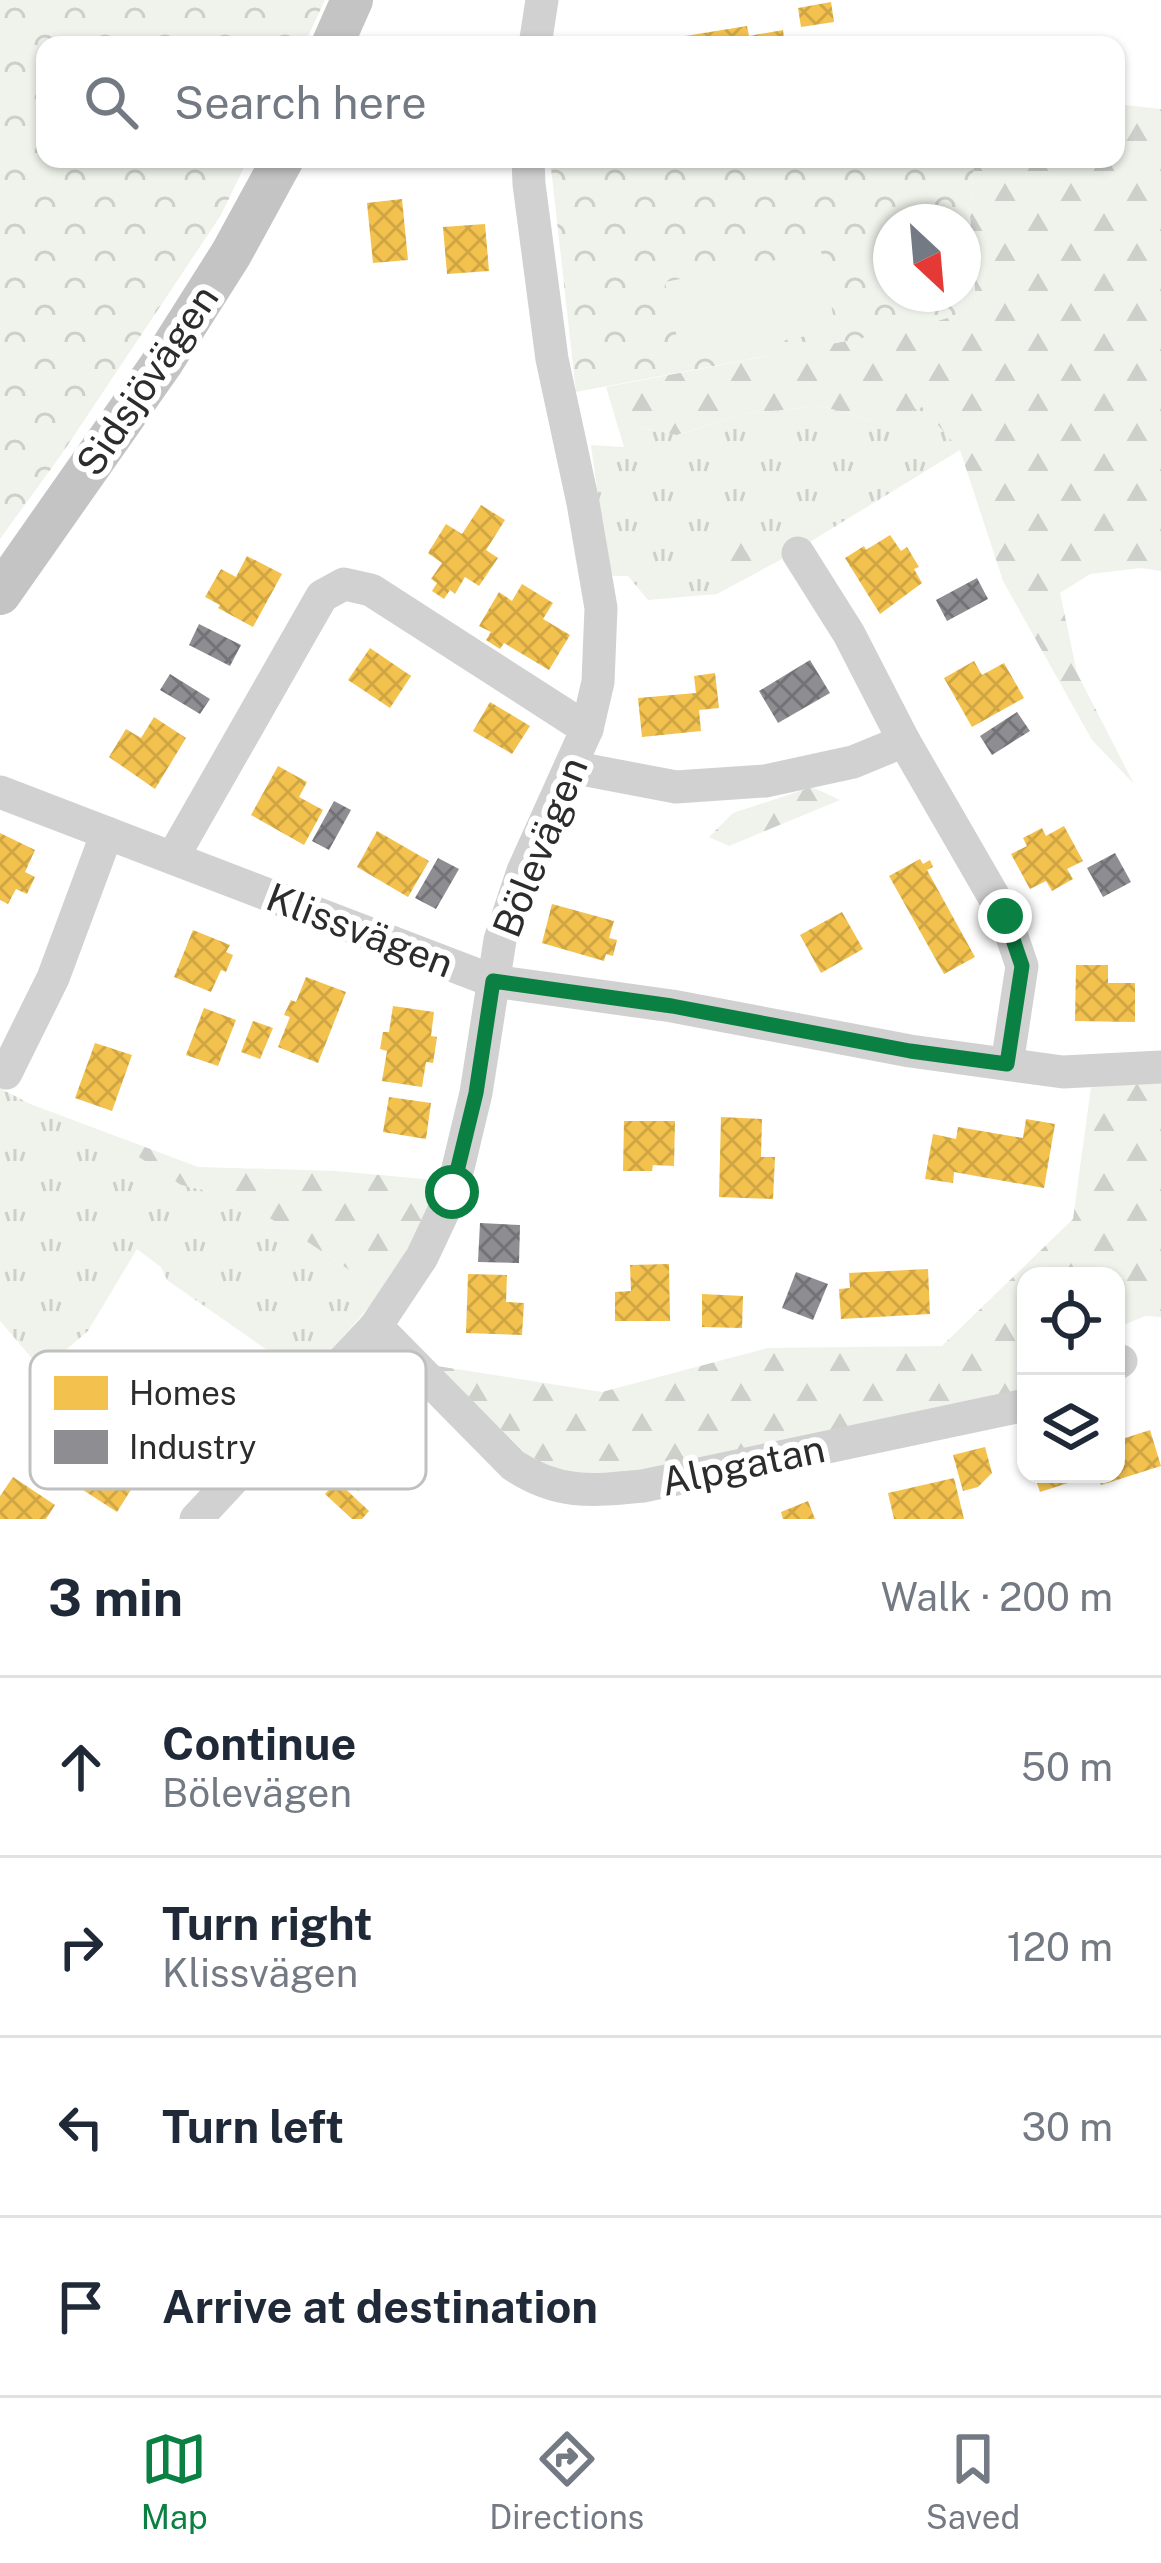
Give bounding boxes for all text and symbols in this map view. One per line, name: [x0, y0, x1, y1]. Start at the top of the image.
search box: [36, 36, 1125, 168]
icon: search: [78, 69, 144, 135]
text: Search here: [174, 76, 427, 129]
north arrow: [873, 204, 981, 312]
street label: Sidsjövägen: [67, 276, 227, 484]
street label: Bölevägen: [483, 750, 597, 944]
street label: Klissvägen: [260, 873, 460, 987]
route end: [978, 889, 1032, 943]
route start: [425, 1165, 479, 1219]
map controls: [1017, 1267, 1125, 1483]
button: locate: [1017, 1267, 1125, 1375]
legend: [30, 1351, 426, 1489]
text: Homes: [129, 1374, 237, 1412]
button: layers: [1017, 1375, 1125, 1483]
street label: Alpgatan: [657, 1425, 829, 1505]
text: Industry: [129, 1428, 256, 1466]
text: 3 min: [48, 1568, 183, 1627]
text: Walk · 200 m: [881, 1574, 1113, 1620]
text: Continue: [162, 1717, 356, 1770]
icon: ahead: [48, 1734, 114, 1800]
text: 50 m: [1021, 1744, 1113, 1790]
text: Bölevägen: [162, 1770, 352, 1816]
text: Turn right: [162, 1897, 373, 1950]
icon: right: [48, 1914, 114, 1980]
text: 120 m: [1007, 1924, 1113, 1970]
text: Klissvägen: [162, 1950, 358, 1996]
icon: left: [48, 2094, 114, 2160]
text: Turn left: [162, 2100, 344, 2153]
text: 30 m: [1022, 2104, 1113, 2150]
icon: arrive: [48, 2274, 114, 2340]
text: Arrive at destination: [162, 2280, 598, 2333]
tab: Map: [141, 2426, 208, 2536]
tab: Directions: [489, 2426, 644, 2536]
tab: Saved: [926, 2426, 1020, 2536]

